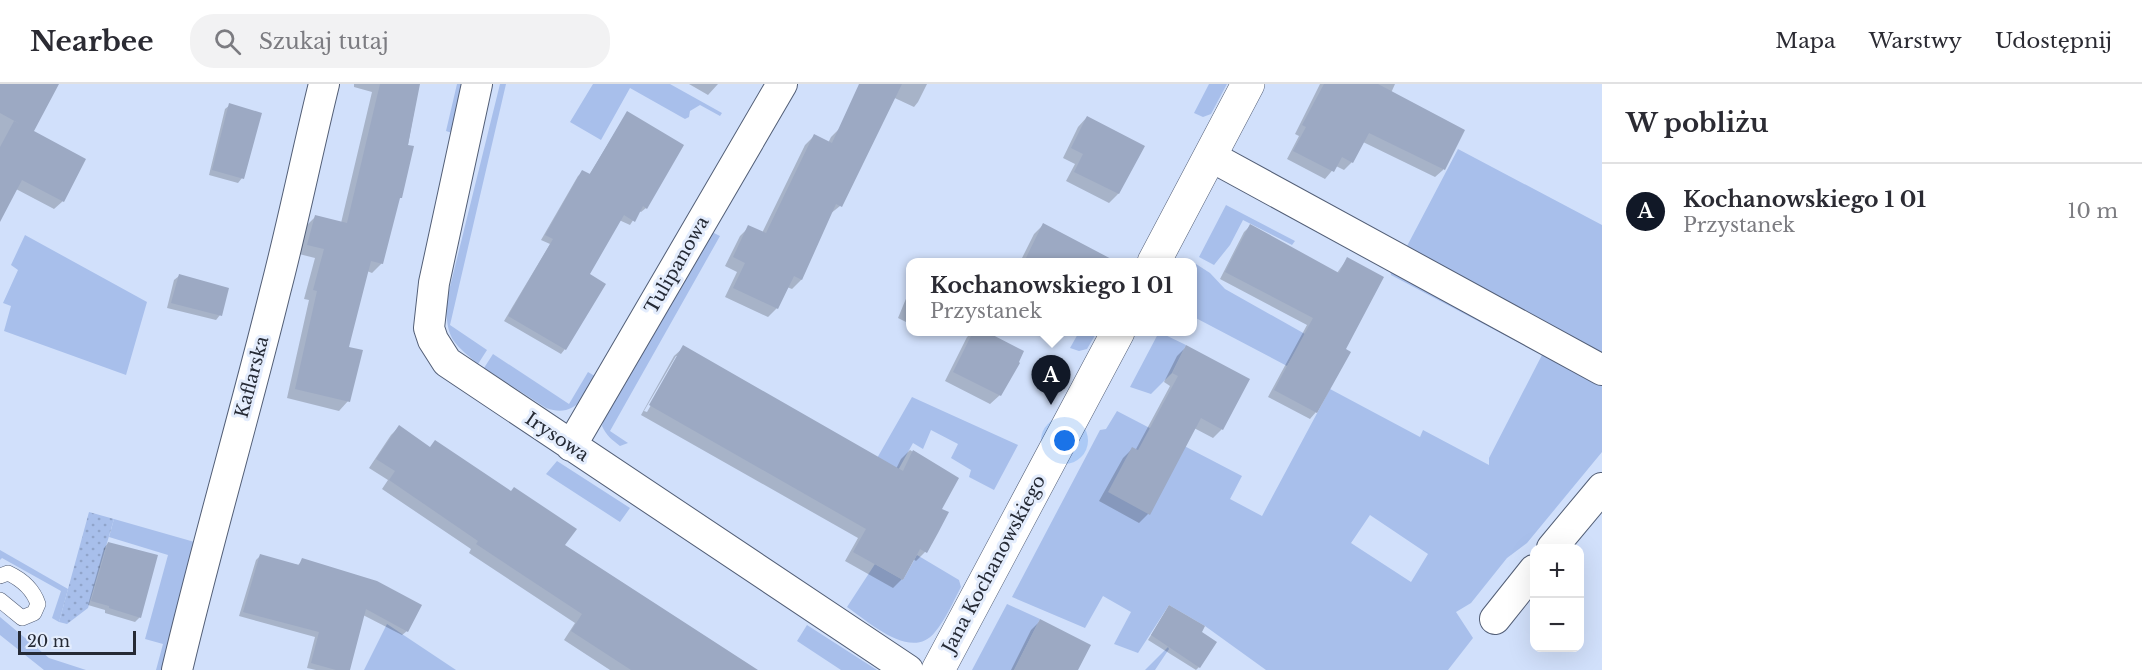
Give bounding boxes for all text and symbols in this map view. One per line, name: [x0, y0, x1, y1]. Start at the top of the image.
search box: [190, 14, 610, 68]
text: Nearbee: [30, 24, 154, 59]
icon: search: [211, 25, 244, 58]
text: Szukaj tutaj: [259, 28, 389, 55]
text: Mapa: [1775, 28, 1836, 54]
text: Warstwy: [1869, 28, 1962, 54]
text: Udostępnij: [1995, 28, 2112, 54]
text: W pobliżu: [1626, 107, 1768, 139]
text: Kochanowskiego 1 01: [1683, 186, 1926, 213]
text: A: [1637, 199, 1654, 223]
text: 10 m: [2068, 199, 2118, 223]
street label: Tulipanowa: [640, 212, 714, 318]
text: Przystanek: [1683, 213, 1795, 237]
popup: [906, 258, 1197, 336]
text: Kochanowskiego 1 01: [930, 272, 1173, 299]
text: Przystanek: [930, 299, 1042, 323]
street label: Kaflarska: [231, 334, 273, 420]
pin: A: [1032, 356, 1070, 405]
street label: Irysowa: [521, 408, 593, 466]
your location: [1050, 426, 1079, 455]
street label: Jana Kochanowskiego: [937, 471, 1050, 658]
map controls: [1530, 544, 1584, 652]
button: +: [1530, 544, 1584, 598]
button: −: [1530, 598, 1584, 652]
scale bar: [18, 628, 136, 656]
text: 20 m: [27, 631, 70, 651]

